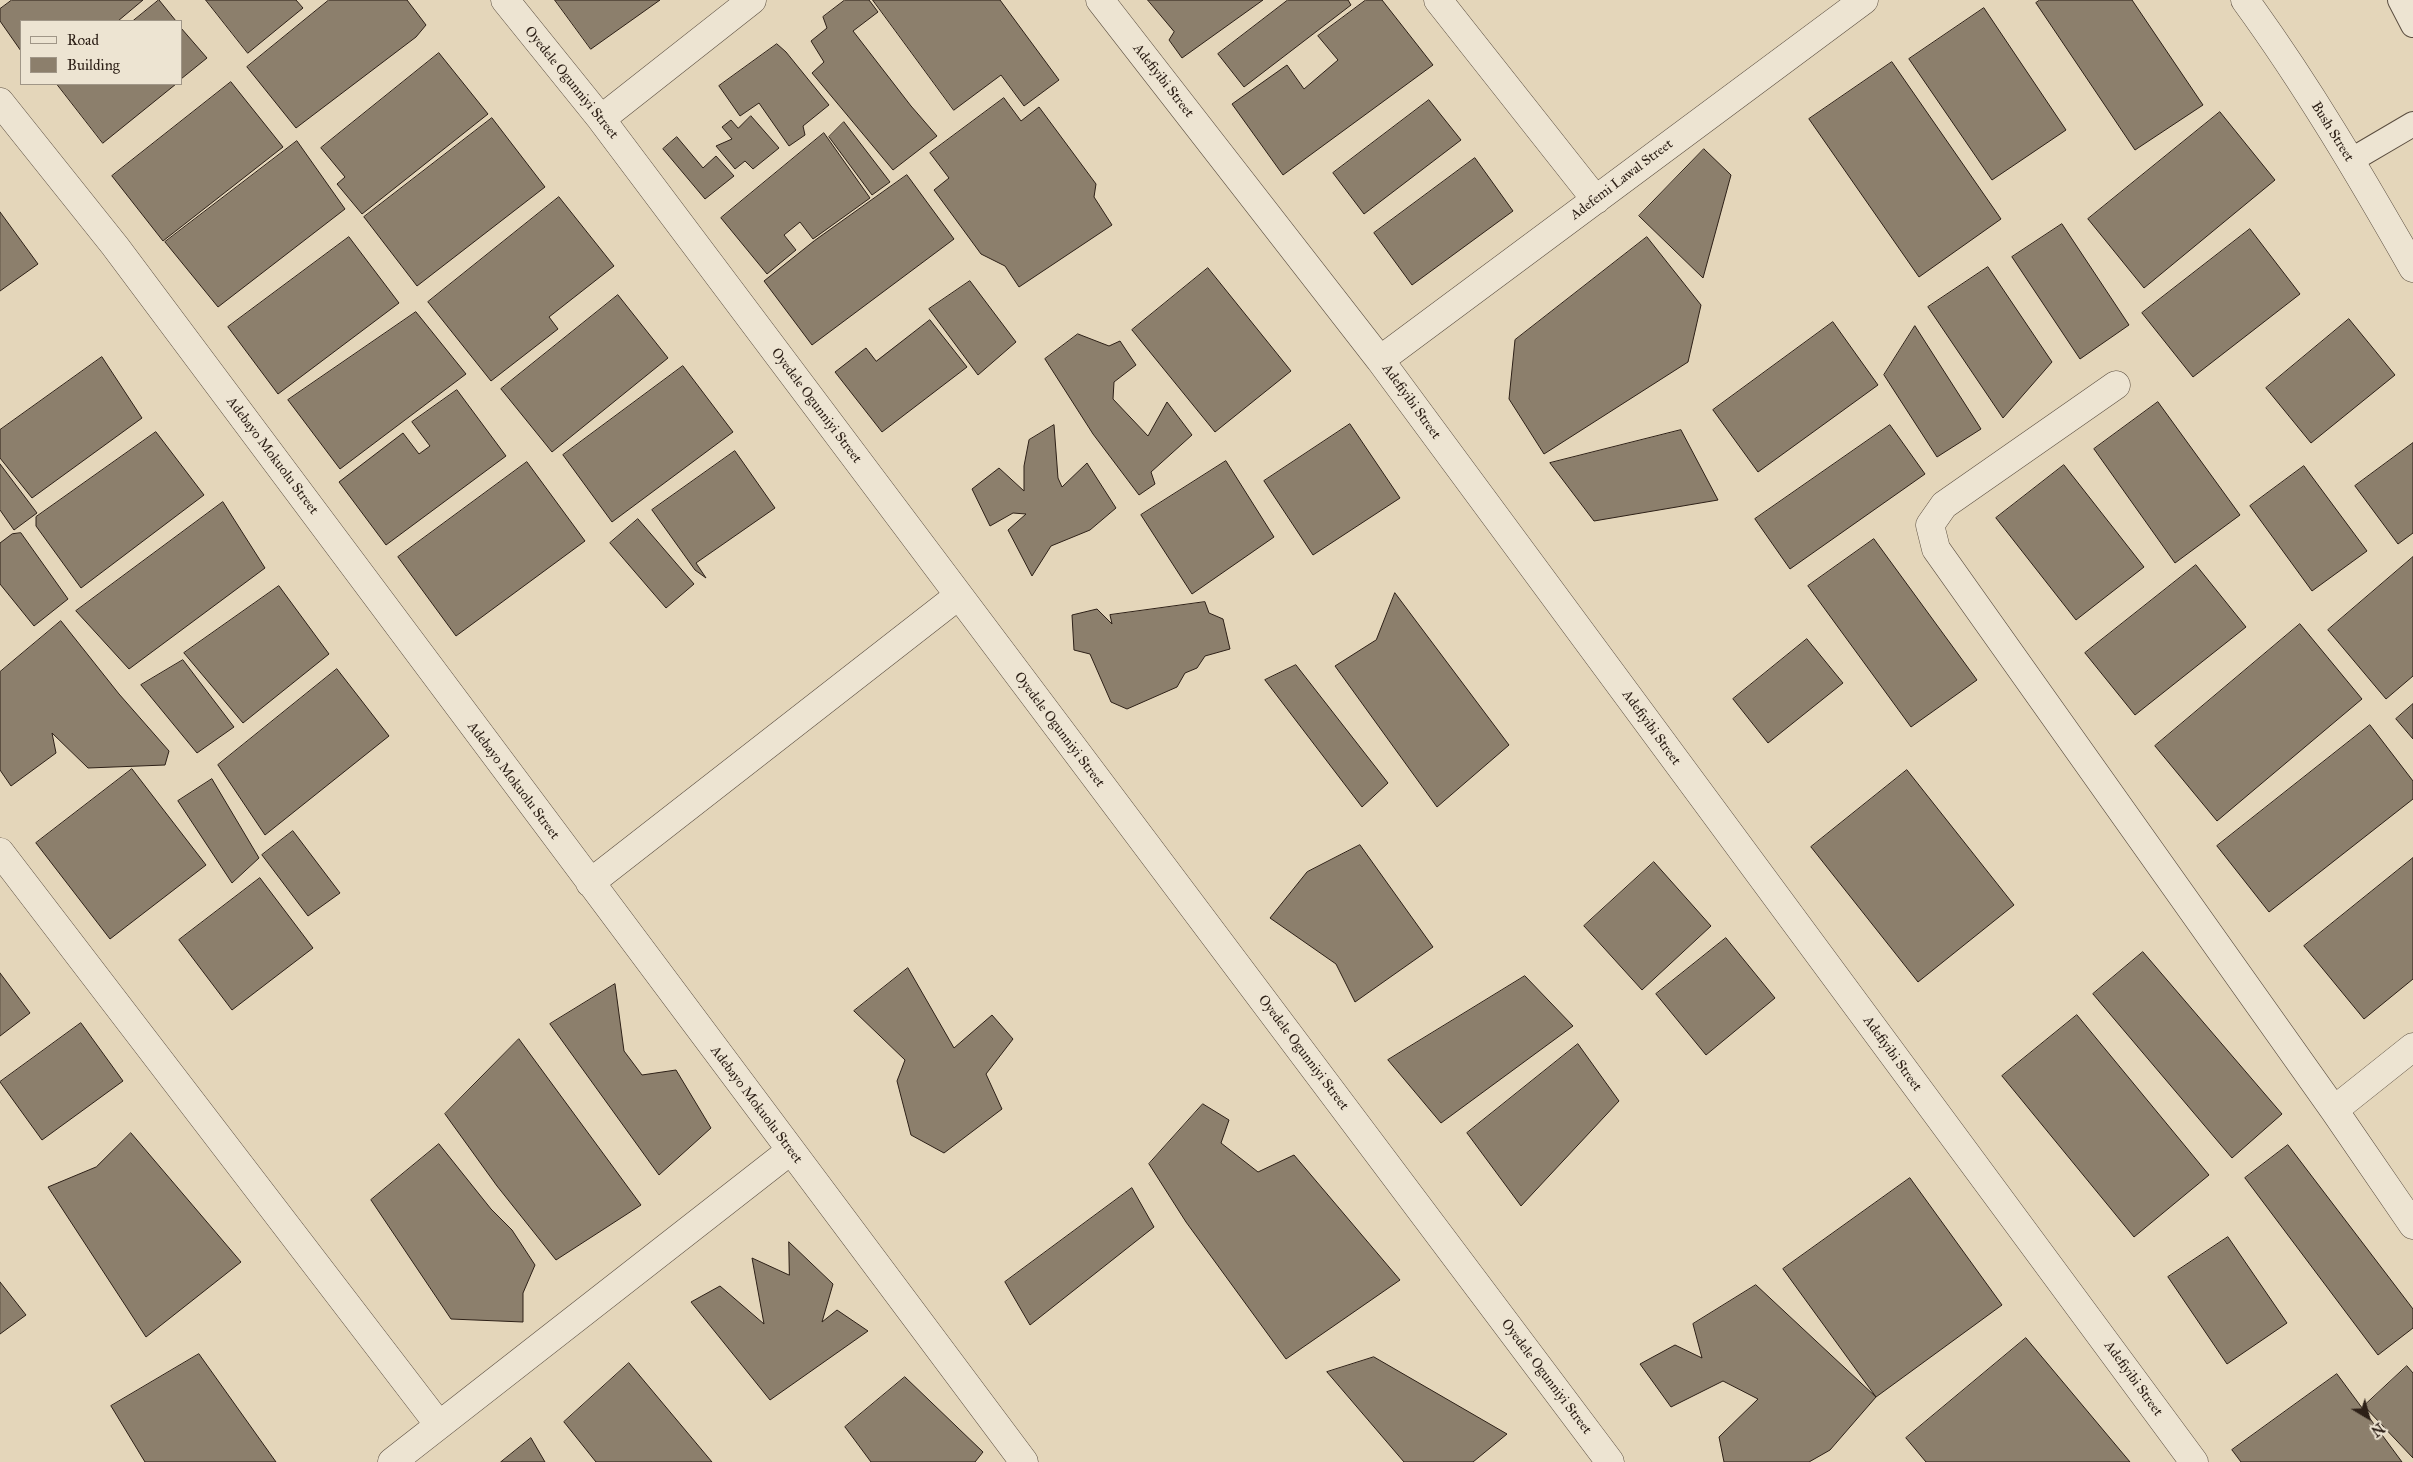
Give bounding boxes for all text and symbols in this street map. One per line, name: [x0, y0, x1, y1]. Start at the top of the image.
legend: [20, 20, 182, 85]
street label: Oyedele Ogunniyi Street: [520, 23, 622, 143]
text: Road: [67, 31, 99, 49]
street label: Adefiyibi Street: [1129, 41, 1197, 121]
text: Building: [67, 56, 120, 74]
street label: Bush Street: [2307, 99, 2357, 165]
street label: Adefemi Lawal Street: [1567, 136, 1677, 224]
street label: Oyedele Ogunniyi Street: [767, 345, 865, 467]
street label: Adefiyibi Street: [1378, 361, 1444, 443]
street label: Adebayo Mokuolu Street: [222, 394, 322, 518]
street label: Oyedele Ogunniyi Street: [1010, 669, 1108, 791]
street label: Adefiyibi Street: [1618, 687, 1684, 769]
street label: Adebayo Mokuolu Street: [463, 719, 563, 843]
street label: Oyedele Ogunniyi Street: [1254, 992, 1352, 1114]
street label: Adefiyibi Street: [1859, 1013, 1925, 1095]
street label: Adebayo Mokuolu Street: [706, 1043, 806, 1167]
street label: Oyedele Ogunniyi Street: [1497, 1316, 1595, 1438]
street label: Adefiyibi Street: [2100, 1338, 2166, 1420]
north arrow: [2343, 1392, 2393, 1442]
text: N: [2367, 1419, 2387, 1440]

